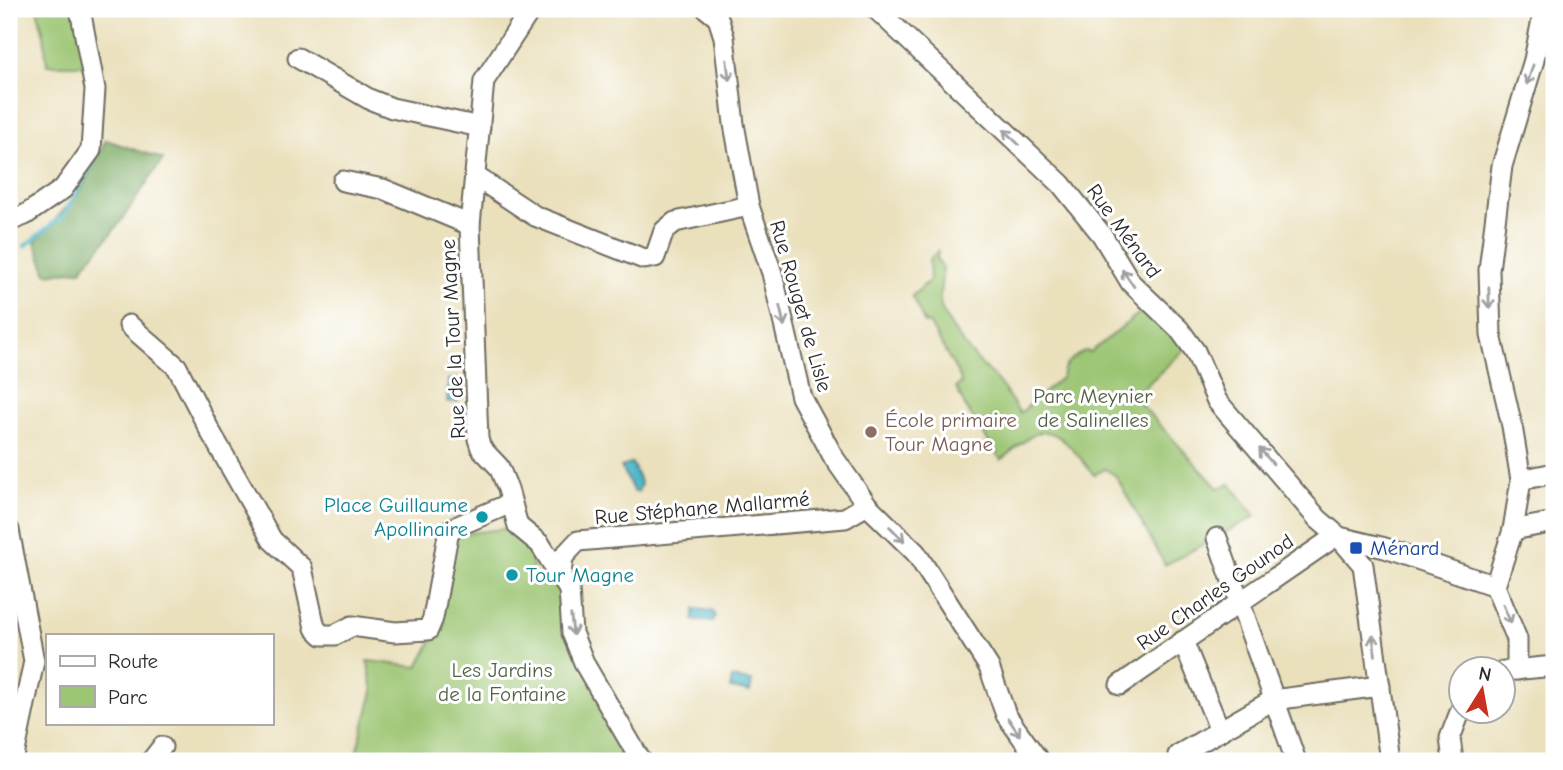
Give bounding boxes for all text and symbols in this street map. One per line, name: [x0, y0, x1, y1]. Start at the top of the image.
one-way arrow: [721, 59, 734, 81]
one-way arrow: [1522, 64, 1535, 86]
one-way arrow: [1003, 129, 1020, 146]
street label: Rue Ménard: [1082, 179, 1166, 283]
street label: Rue Rouget de Lisle: [765, 217, 837, 395]
street label: Rue de la Tour Magne: [436, 239, 470, 439]
one-way arrow: [1121, 269, 1136, 288]
one-way arrow: [1482, 286, 1496, 309]
one-way arrow: [775, 304, 789, 327]
park label: Parc Meynier de Salinelles: [1033, 384, 1153, 432]
place label: École primaire Tour Magne: [885, 408, 1017, 456]
marker: École primaire Tour Magne: [863, 424, 879, 440]
one-way arrow: [1258, 447, 1274, 465]
street label: Rue Stéphane Mallarmé: [594, 487, 810, 529]
place label: Place Guillaume Apollinaire: [324, 493, 468, 541]
marker: Place Guillaume Apollinaire: [474, 509, 490, 525]
one-way arrow: [888, 525, 905, 542]
street label: Rue Charles Gounod: [1132, 529, 1298, 655]
place label: Ménard: [1370, 536, 1439, 560]
marker: Ménard: [1348, 540, 1364, 556]
place label: Tour Magne: [526, 563, 634, 587]
marker: Tour Magne: [504, 567, 520, 583]
one-way arrow: [1501, 603, 1514, 624]
one-way arrow: [566, 613, 579, 636]
legend: [46, 634, 273, 724]
one-way arrow: [1367, 634, 1380, 657]
text: Route: [108, 649, 158, 673]
north arrow: [1448, 654, 1518, 724]
park label: Les Jardins de la Fontaine: [438, 658, 566, 706]
text: N: [1477, 662, 1493, 686]
text: Parc: [108, 685, 148, 709]
one-way arrow: [1007, 717, 1021, 736]

